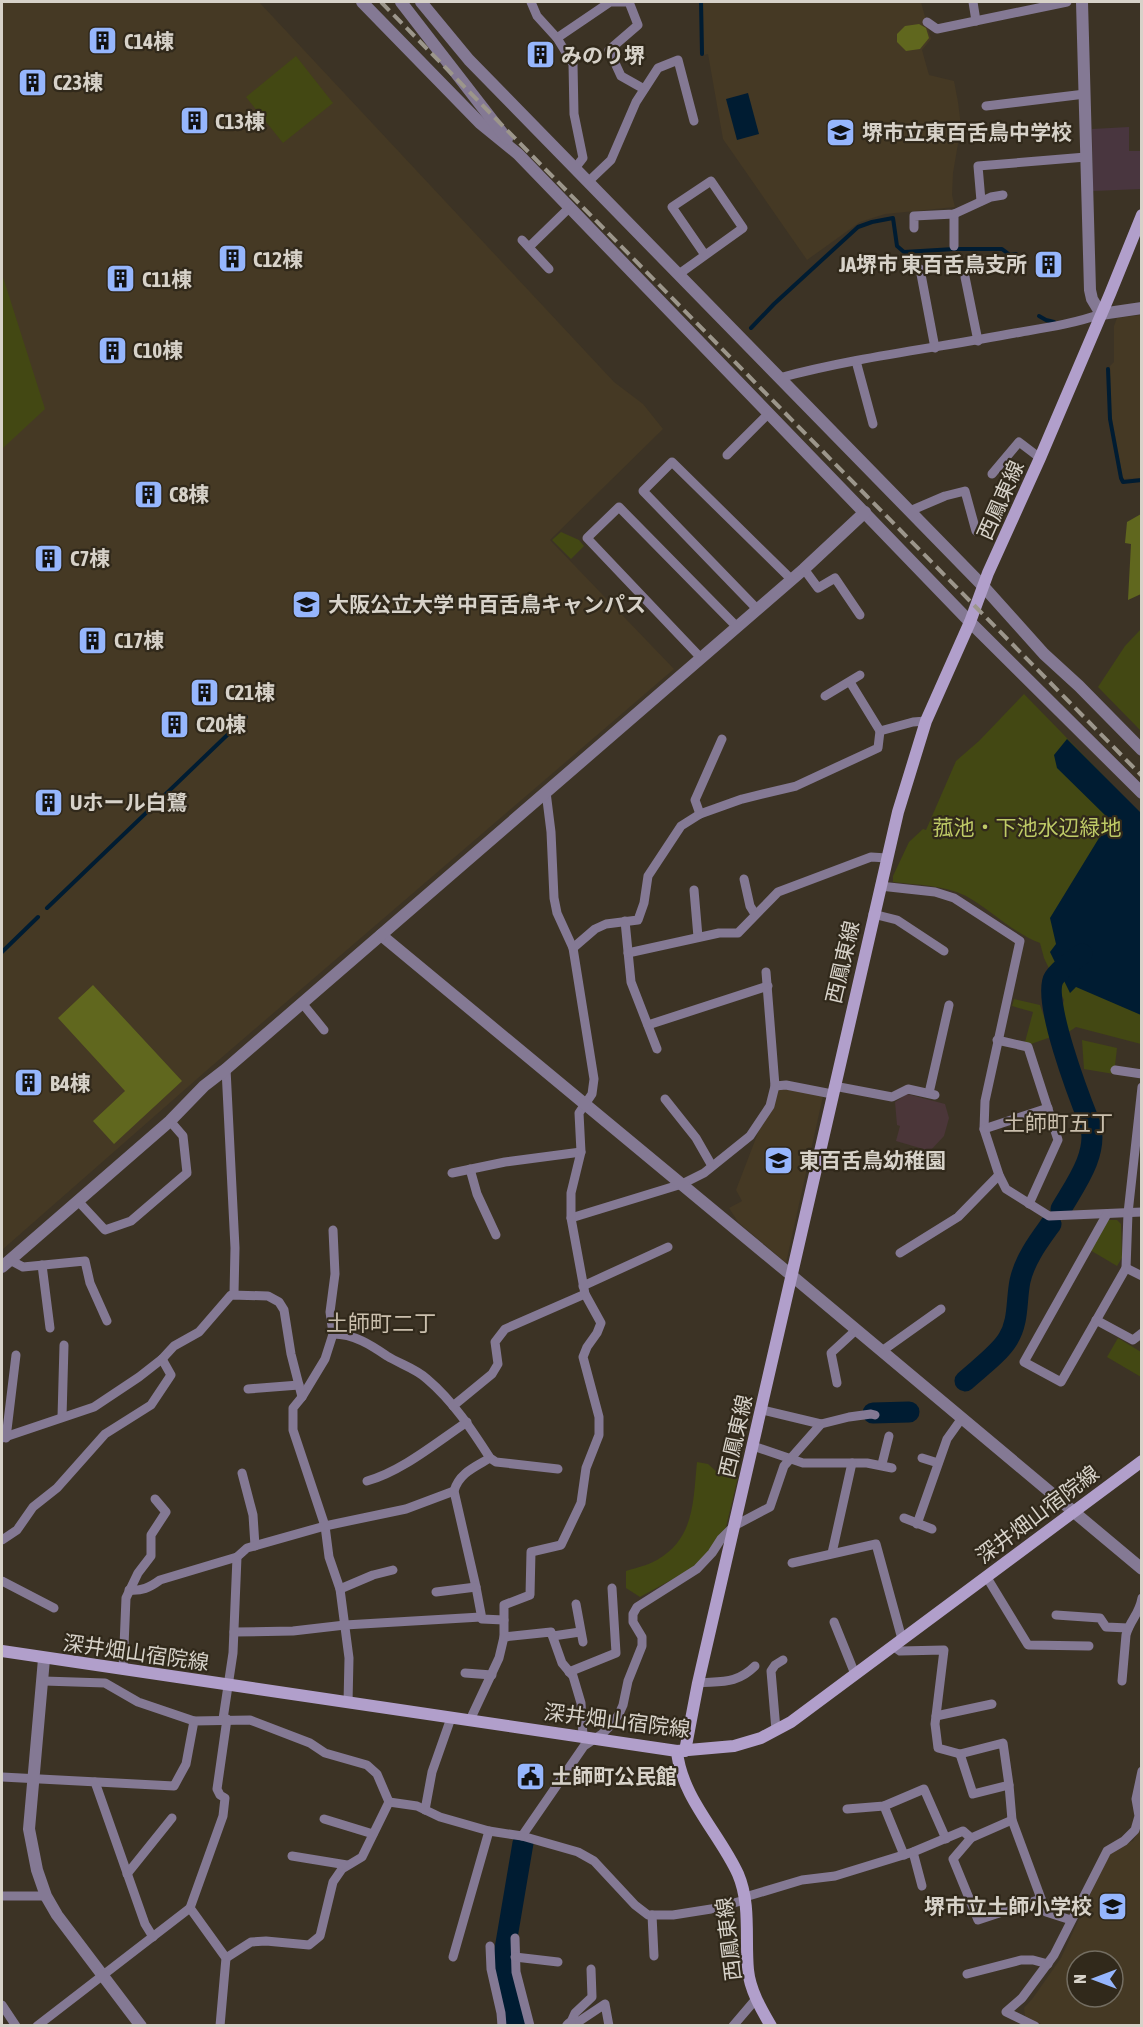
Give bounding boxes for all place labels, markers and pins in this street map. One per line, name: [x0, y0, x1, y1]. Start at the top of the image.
building icon: C14棟: [87, 25, 119, 57]
place label: C14棟: [124, 29, 174, 53]
building icon: みのり堺: [524, 39, 556, 71]
place label: みのり堺: [561, 43, 645, 67]
building icon: C23棟: [16, 66, 48, 98]
place label: C23棟: [53, 70, 103, 94]
building icon: C13棟: [178, 105, 210, 137]
place label: C13棟: [215, 109, 265, 133]
school or university icon: 堺市立東百舌鳥中学校: [825, 116, 857, 148]
place label: 堺市立東百舌鳥中学校: [862, 120, 1072, 144]
building icon: C12棟: [216, 243, 248, 275]
place label: C12棟: [253, 247, 303, 271]
building icon: JA堺市 東百舌鳥支所: [1032, 248, 1064, 280]
place label: JA堺市 東百舌鳥支所: [838, 252, 1027, 276]
building icon: C11棟: [105, 263, 137, 295]
place label: C11棟: [142, 267, 192, 291]
building icon: C10棟: [96, 334, 128, 366]
place label: C10棟: [133, 338, 183, 362]
building icon: C8棟: [132, 478, 164, 510]
place label: C8棟: [169, 482, 209, 506]
building icon: C7棟: [33, 542, 65, 574]
place label: C7棟: [70, 546, 110, 570]
school or university icon: 大阪公立大学 中百舌鳥キャンパス: [291, 588, 323, 620]
place label: 大阪公立大学 中百舌鳥キャンパス: [328, 592, 646, 616]
building icon: C17棟: [77, 624, 109, 656]
place label: C17棟: [114, 628, 164, 652]
building icon: C21棟: [188, 676, 220, 708]
place label: C21棟: [225, 680, 275, 704]
building icon: C20棟: [159, 708, 191, 740]
place label: C20棟: [196, 712, 246, 736]
building icon: Uホール白鷺: [33, 786, 65, 818]
place label: Uホール白鷺: [70, 790, 187, 814]
building icon: B4棟: [13, 1067, 45, 1099]
place label: B4棟: [50, 1071, 91, 1095]
school or university icon: 東百舌鳥幼稚園: [762, 1144, 794, 1176]
place label: 東百舌鳥幼稚園: [799, 1148, 946, 1172]
public building icon: 土師町公民館: [514, 1760, 546, 1792]
place label: 土師町公民館: [551, 1764, 677, 1788]
school or university icon: 堺市立土師小学校: [1097, 1890, 1129, 1922]
place label: 堺市立土師小学校: [924, 1894, 1092, 1918]

